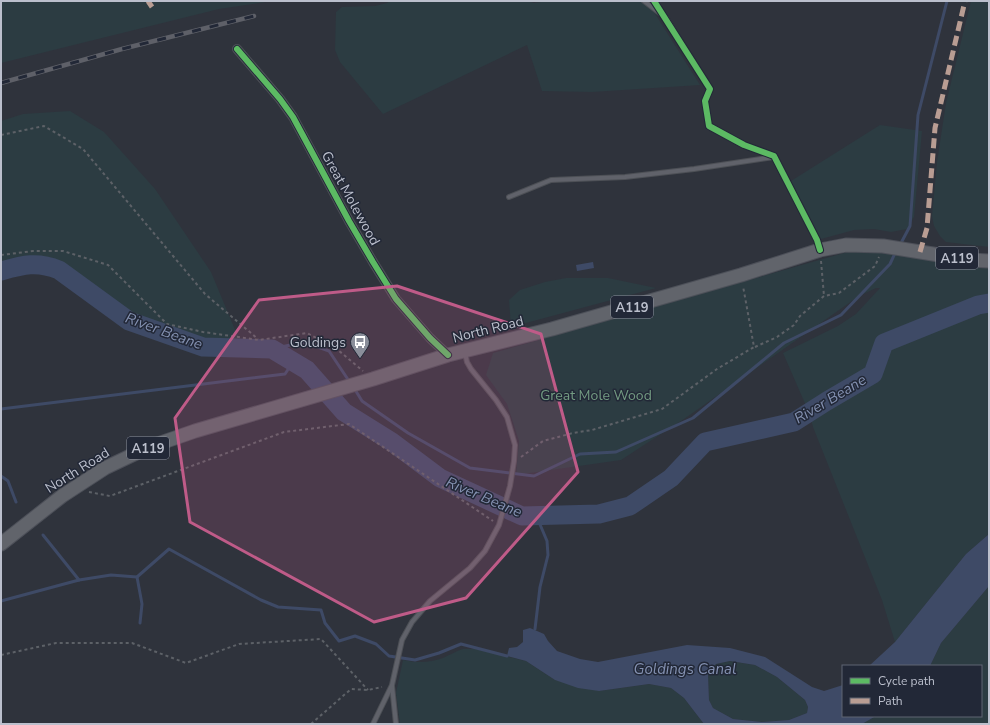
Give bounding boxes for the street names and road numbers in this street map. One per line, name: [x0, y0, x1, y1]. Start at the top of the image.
street label: Great Molewood: [317, 148, 384, 249]
road number: A119: [936, 247, 978, 269]
road number: A119: [611, 296, 653, 318]
street label: North Road: [451, 311, 526, 347]
road number: A119: [127, 437, 169, 459]
street label: North Road: [41, 443, 113, 498]

